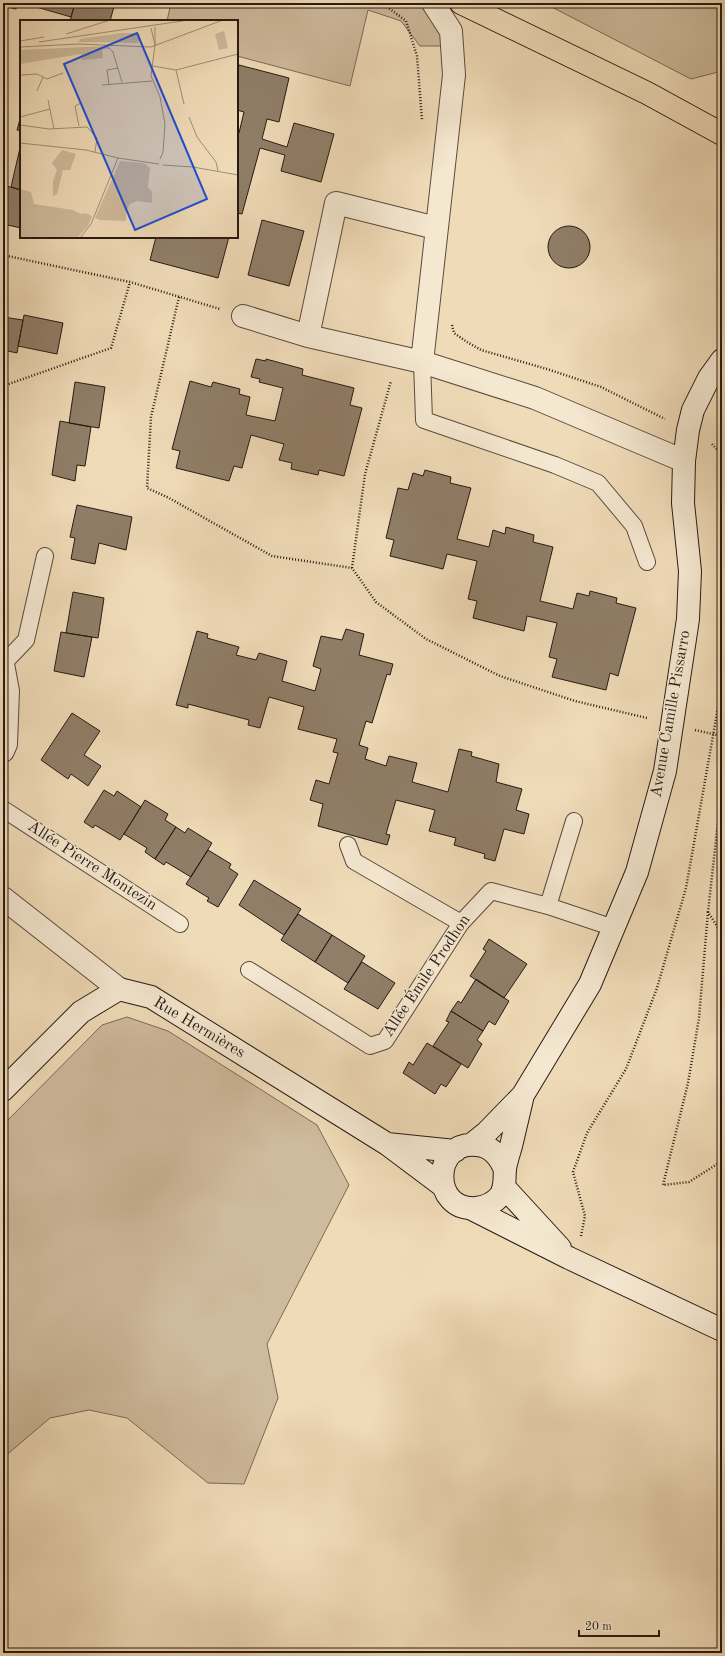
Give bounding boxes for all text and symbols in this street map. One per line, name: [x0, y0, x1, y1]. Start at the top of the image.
inset map: [20, 20, 238, 238]
street label: Avenue Camille Pissarro: [648, 629, 694, 799]
street label: Allée Pierre Montezin: [25, 818, 160, 914]
street label: Allée Émile Prodhon: [377, 910, 474, 1040]
street label: Rue Hermières: [150, 994, 248, 1062]
scale bar: [579, 1612, 659, 1638]
text: 20 m: [585, 1621, 612, 1633]

